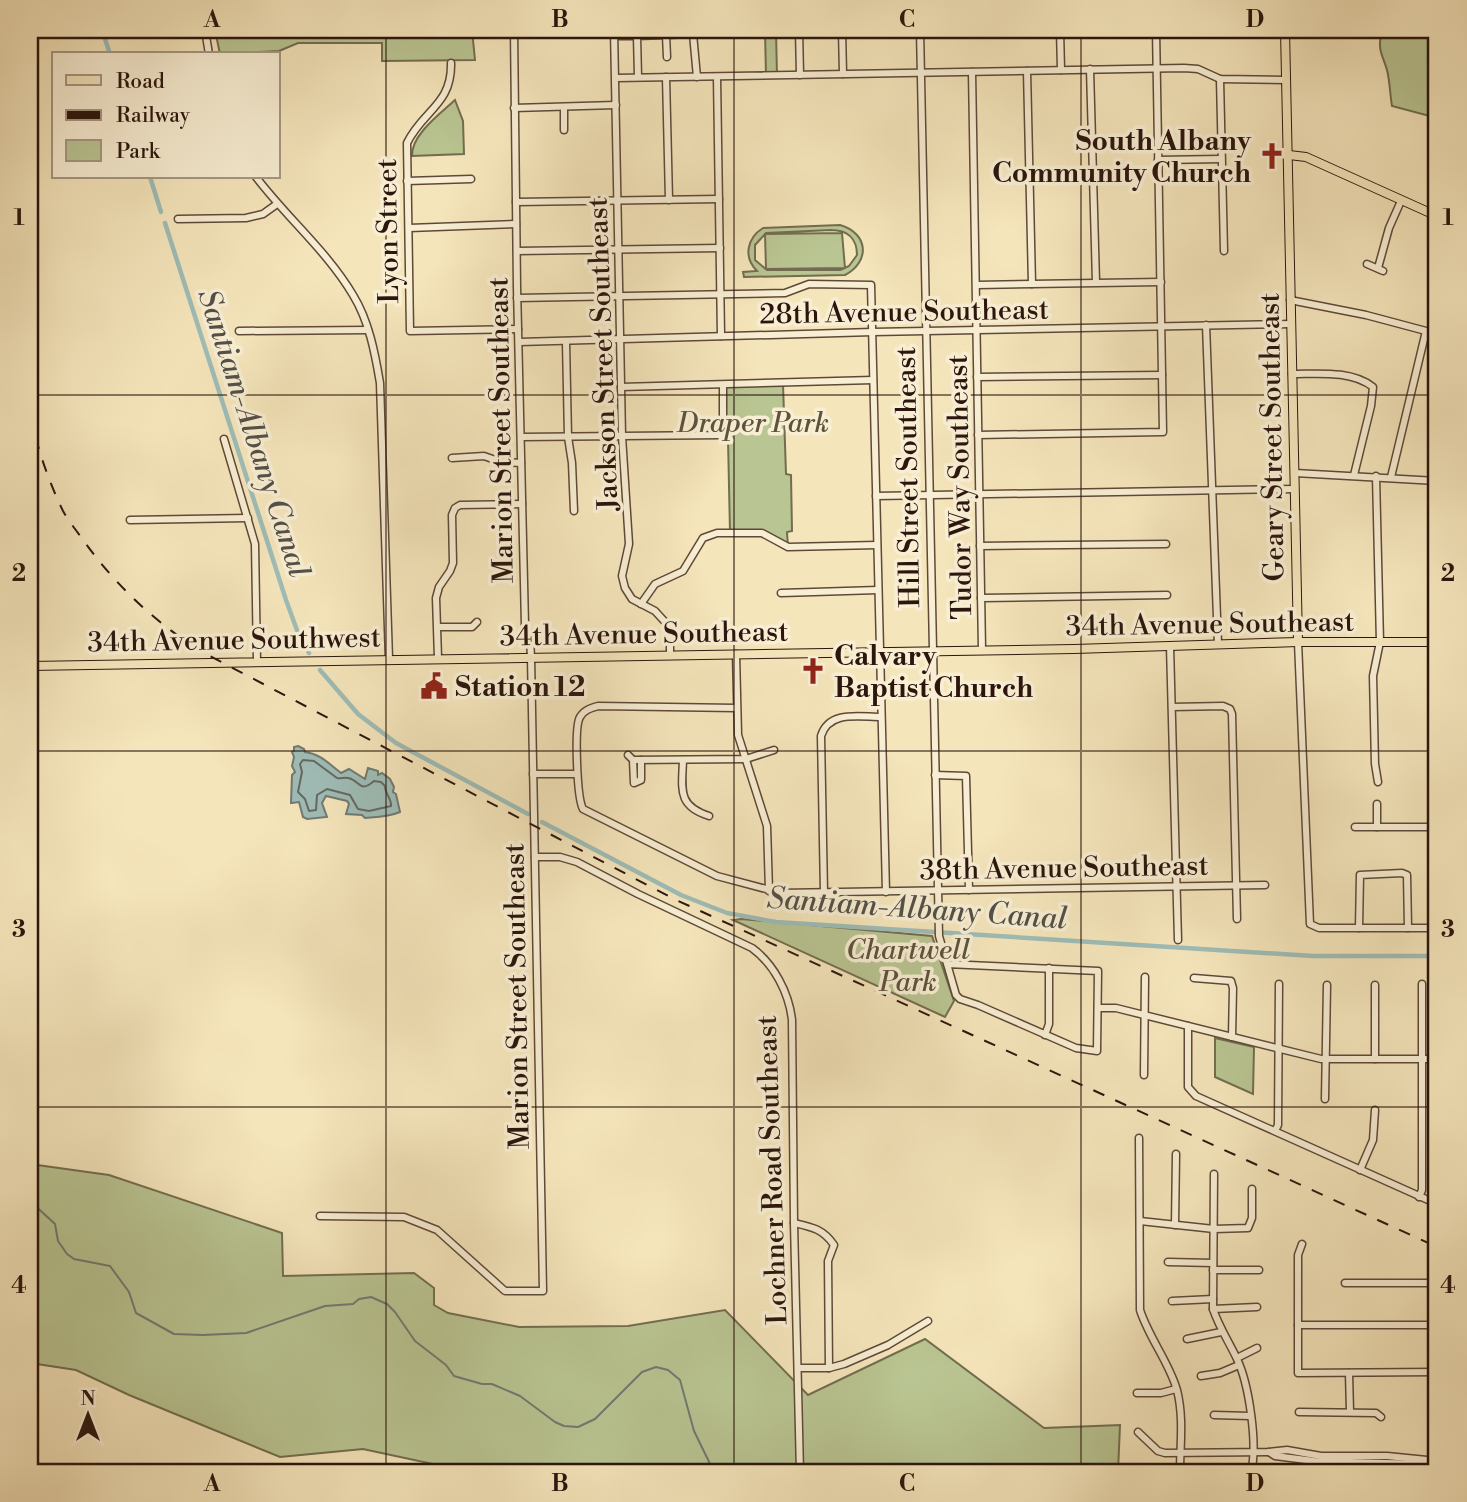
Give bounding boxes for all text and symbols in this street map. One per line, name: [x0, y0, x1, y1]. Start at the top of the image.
text: A: [203, 6, 221, 34]
text: B: [551, 6, 569, 34]
text: C: [899, 6, 915, 34]
text: D: [1246, 6, 1264, 34]
legend: [52, 52, 280, 178]
text: Road: [116, 69, 165, 95]
text: Railway: [116, 103, 191, 129]
place label: South Albany Community Church: [992, 124, 1252, 191]
text: Park: [116, 139, 161, 165]
church icon: South Albany Community Church: [1257, 141, 1287, 171]
street label: Lyon Street: [370, 158, 407, 304]
street label: Jackson Street Southeast: [581, 197, 626, 512]
text: 1: [13, 204, 25, 232]
text: 1: [1442, 204, 1454, 232]
street label: Marion Street Southeast: [481, 276, 522, 583]
water label: Santiam-Albany Canal: [188, 284, 318, 583]
street label: 28th Avenue Southeast: [759, 292, 1049, 333]
street label: Geary Street Southeast: [1252, 292, 1293, 582]
street label: Hill Street Southeast: [889, 346, 928, 608]
street label: Tudor Way Southeast: [941, 354, 980, 620]
park label: Draper Park: [676, 406, 829, 441]
text: 2: [12, 560, 26, 588]
text: 2: [1441, 560, 1455, 588]
street label: 34th Avenue Southeast: [1065, 604, 1355, 645]
street label: 34th Avenue Southeast: [499, 614, 789, 655]
street label: 34th Avenue Southwest: [87, 620, 381, 661]
place label: Calvary Baptist Church: [834, 639, 1033, 706]
church icon: Calvary Baptist Church: [798, 656, 828, 686]
place label: Station 12: [455, 670, 586, 705]
public building icon: Station 12: [419, 671, 449, 701]
street label: Marion Street Southeast: [497, 842, 538, 1149]
street label: 38th Avenue Southeast: [919, 848, 1209, 889]
water label: Santiam-Albany Canal: [766, 880, 1069, 938]
text: 3: [12, 916, 26, 944]
text: 3: [1441, 916, 1455, 944]
park label: Chartwell Park: [846, 933, 970, 1000]
street label: Lochner Road Southeast: [750, 1015, 795, 1325]
text: 4: [11, 1272, 27, 1300]
text: 4: [1440, 1272, 1456, 1300]
north arrow: [52, 1380, 122, 1450]
text: N: [80, 1387, 96, 1411]
text: A: [203, 1470, 221, 1498]
text: B: [551, 1470, 569, 1498]
text: C: [899, 1470, 915, 1498]
text: D: [1246, 1470, 1264, 1498]

